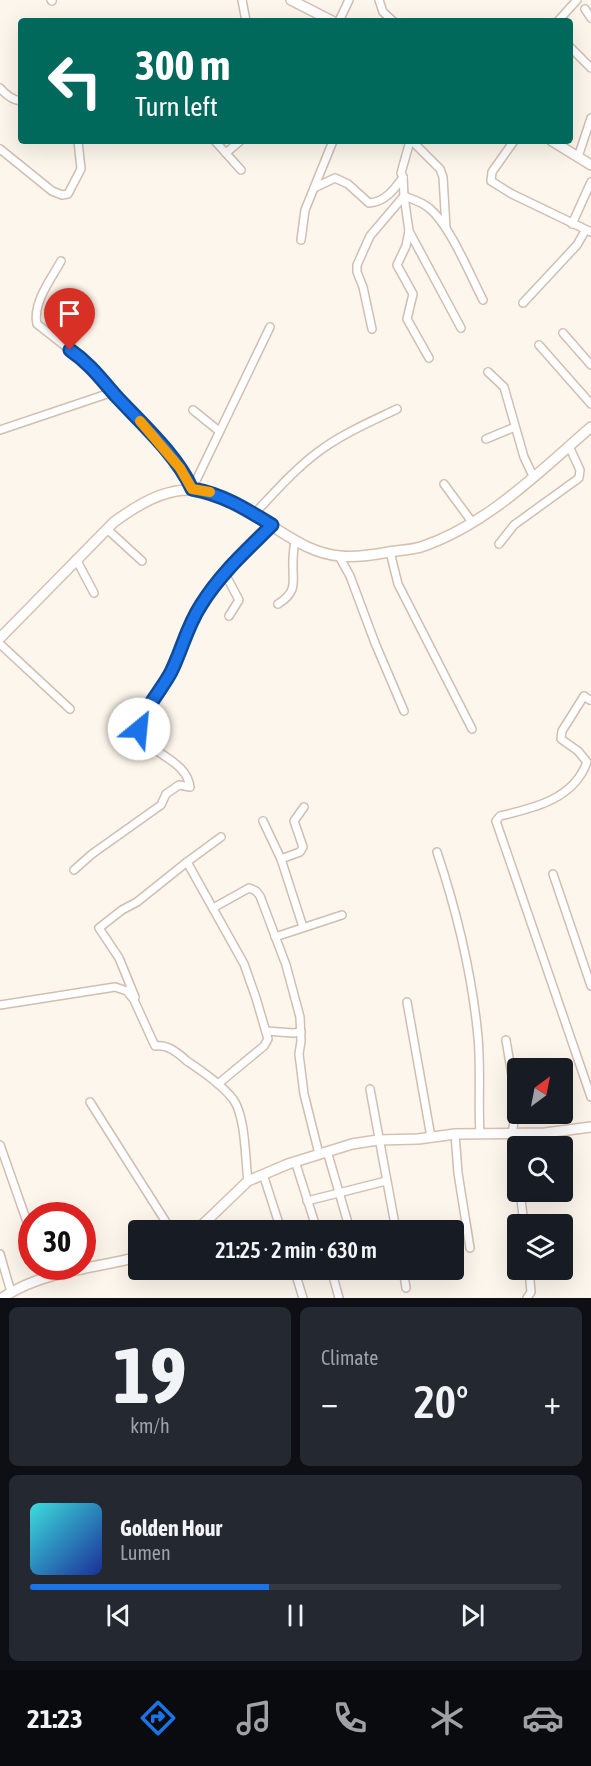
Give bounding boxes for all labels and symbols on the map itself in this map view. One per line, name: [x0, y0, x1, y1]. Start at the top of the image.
pin: [44, 288, 95, 350]
position arrow: [107, 697, 171, 761]
north arrow: [507, 1058, 573, 1124]
speed limit sign: 30: [18, 1202, 96, 1280]

